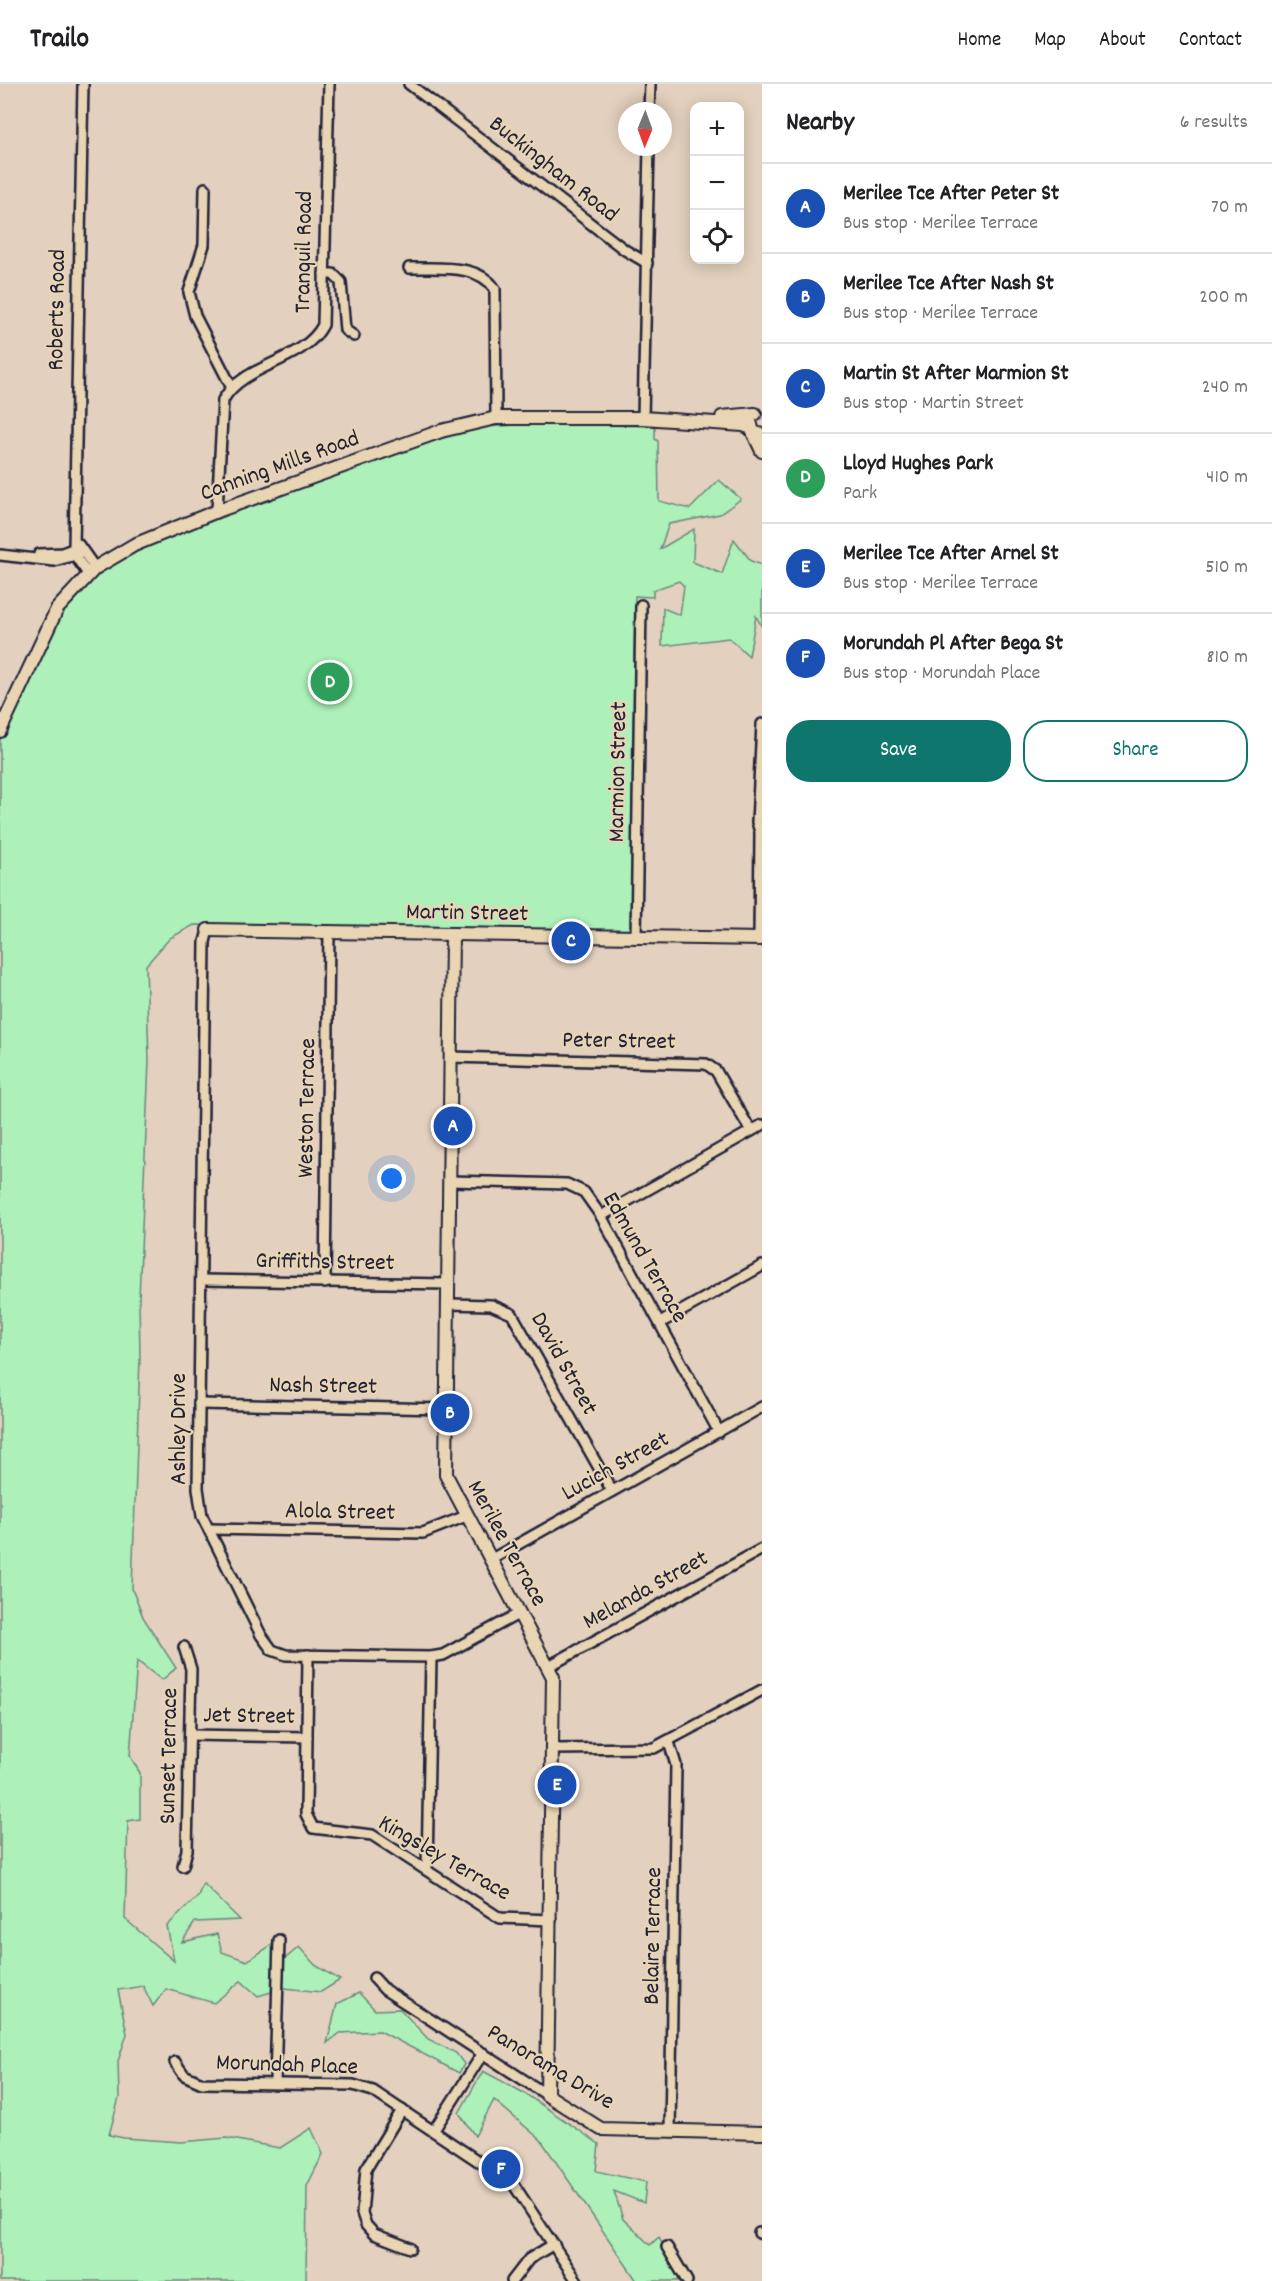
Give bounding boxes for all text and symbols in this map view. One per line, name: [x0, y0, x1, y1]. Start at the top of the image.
text: Trailo: [30, 21, 89, 61]
text: Home: [957, 26, 1001, 56]
text: Map: [1034, 26, 1066, 56]
text: About: [1099, 26, 1146, 56]
text: Contact: [1179, 26, 1242, 56]
north arrow: [618, 102, 672, 156]
map controls: [690, 102, 744, 264]
button: +: [690, 102, 744, 156]
text: Nearby: [786, 105, 854, 142]
street label: Buckingham Road: [481, 108, 625, 232]
text: 6 results: [1180, 109, 1248, 137]
button: −: [690, 156, 744, 210]
text: Merilee Tce After Peter St: [843, 179, 1059, 210]
street label: Tranquil Road: [287, 191, 323, 313]
text: A: [800, 194, 811, 222]
text: 70 m: [1211, 194, 1248, 222]
button: locate: [690, 210, 744, 264]
text: Bus stop · Merilee Terrace: [843, 210, 1038, 238]
street label: Roberts Road: [40, 249, 76, 371]
text: Merilee Tce After Nash St: [843, 269, 1054, 300]
text: B: [801, 284, 810, 312]
text: 200 m: [1199, 284, 1248, 312]
text: Bus stop · Merilee Terrace: [843, 300, 1038, 328]
text: Martin St After Marmion St: [843, 359, 1069, 390]
text: C: [801, 374, 810, 402]
text: 240 m: [1202, 374, 1248, 402]
text: Bus stop · Martin Street: [843, 390, 1024, 418]
street label: Canning Mills Road: [196, 422, 364, 512]
text: Lloyd Hughes Park: [843, 449, 993, 480]
text: D: [800, 464, 811, 492]
text: 410 m: [1206, 464, 1248, 492]
text: Park: [843, 480, 877, 508]
text: Merilee Tce After Arnel St: [843, 539, 1059, 570]
text: E: [801, 554, 810, 582]
text: 510 m: [1205, 554, 1248, 582]
text: Bus stop · Merilee Terrace: [843, 570, 1038, 598]
text: Morundah Pl After Bega St: [843, 629, 1063, 660]
text: F: [801, 644, 810, 672]
text: 810 m: [1206, 644, 1248, 672]
pin: D: [310, 660, 350, 704]
text: Bus stop · Morundah Place: [843, 660, 1040, 688]
street label: Marmion Street: [601, 701, 637, 843]
button: Save: [786, 720, 1011, 782]
button: Share: [1023, 720, 1248, 782]
street label: Martin Street: [406, 896, 529, 932]
pin: C: [552, 918, 590, 964]
street label: Peter Street: [562, 1024, 676, 1060]
street label: Weston Terrace: [290, 1038, 326, 1178]
pin: A: [434, 1104, 472, 1148]
your location: [377, 1164, 406, 1193]
street label: Edmund Terrace: [593, 1186, 695, 1330]
street label: Griffiths Street: [255, 1245, 395, 1281]
street label: David Street: [521, 1306, 605, 1422]
street label: Nash Street: [269, 1369, 377, 1405]
street label: Ashley Drive: [163, 1373, 197, 1485]
pin: B: [430, 1390, 470, 1436]
street label: Lucich Street: [556, 1423, 676, 1511]
street label: Merilee Terrace: [457, 1475, 555, 1613]
street label: Alola Street: [285, 1495, 396, 1531]
street label: Melanda Street: [577, 1542, 715, 1640]
street label: Sunset Terrace: [152, 1687, 188, 1825]
street label: Jet Street: [203, 1699, 295, 1735]
pin: E: [538, 1762, 576, 1808]
street label: Kingsley Terrace: [371, 1807, 517, 1911]
street label: Belaire Terrace: [636, 1867, 672, 2005]
street label: Panorama Drive: [480, 2016, 620, 2120]
street label: Morundah Place: [215, 2047, 359, 2085]
pin: F: [482, 2146, 520, 2192]

